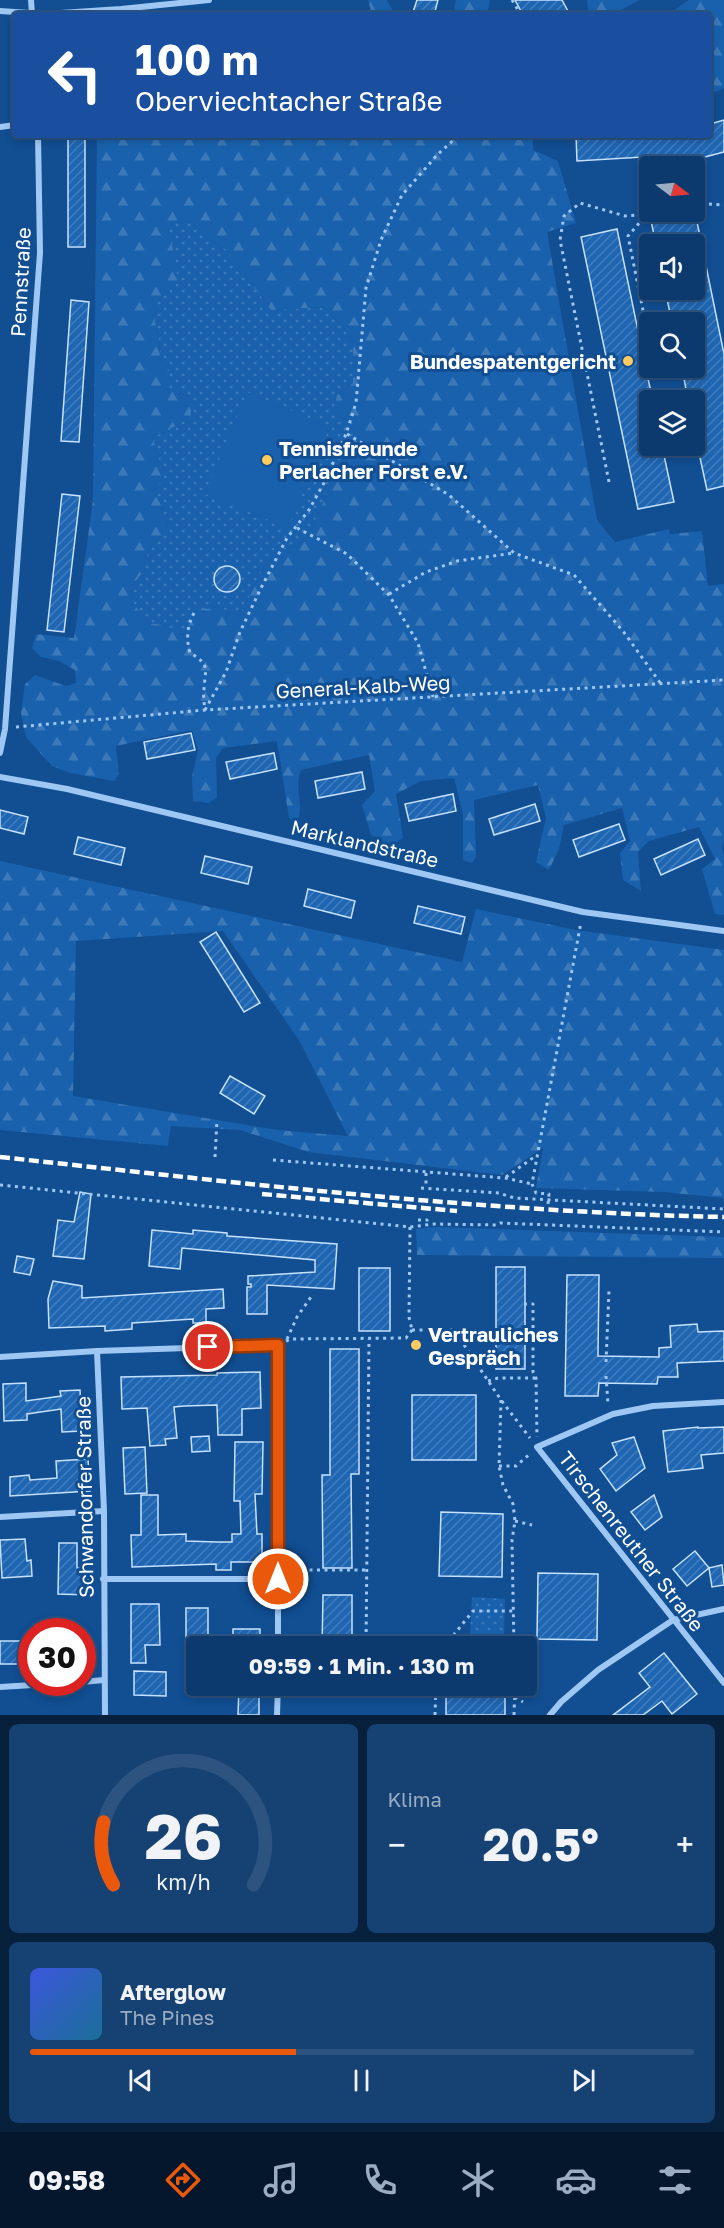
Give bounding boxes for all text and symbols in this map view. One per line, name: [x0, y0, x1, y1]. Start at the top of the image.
text: 100 m: [135, 34, 258, 84]
icon: left: [36, 36, 114, 114]
text: Oberviechtacher Straße: [135, 85, 442, 117]
north arrow: [639, 156, 705, 222]
map controls: [639, 156, 705, 456]
street label: Pennstraße: [5, 227, 35, 337]
button: sound: [639, 234, 705, 300]
button: search: [639, 312, 705, 378]
place label: Bundespatentgericht: [410, 349, 616, 373]
marker: Bundespatentgericht: [621, 354, 635, 368]
button: layers: [639, 390, 705, 456]
place label: Tennisfreunde Perlacher Forst e.V.: [279, 436, 468, 483]
marker: Tennisfreunde Perlacher Forst e.V.: [260, 453, 274, 467]
street label: General-Kalb-Weg: [275, 669, 451, 703]
street label: Marklandstraße: [289, 814, 441, 872]
pin: [182, 1321, 233, 1372]
place label: Vertrauliches Gespräch: [428, 1322, 559, 1369]
icon: arrive: [191, 1330, 224, 1363]
marker: Vertrauliches Gespräch: [409, 1338, 423, 1352]
street label: Schwandorfer Straße: [70, 1396, 98, 1598]
street label: Tirschenreuther Straße: [554, 1446, 710, 1636]
position arrow: [246, 1547, 310, 1611]
speed limit sign: 30: [18, 1618, 96, 1696]
text: 09:59 · 1 Min. · 130 m: [249, 1652, 474, 1679]
text: Klima: [388, 1787, 442, 1811]
text: 26: [144, 1798, 222, 1873]
text: 20.5°: [483, 1817, 599, 1871]
text: −: [388, 1825, 406, 1864]
text: +: [676, 1825, 694, 1864]
text: km/h: [156, 1870, 211, 1896]
text: Afterglow: [120, 1978, 226, 2005]
text: The Pines: [120, 2005, 214, 2029]
icon: previous: [124, 2064, 157, 2097]
icon: pause: [345, 2064, 378, 2097]
icon: next: [567, 2064, 600, 2097]
icon: directions: [162, 2159, 204, 2201]
icon: music: [260, 2159, 302, 2201]
icon: phone: [359, 2159, 401, 2201]
icon: climate: [457, 2159, 499, 2201]
icon: car: [555, 2159, 597, 2201]
icon: filters: [654, 2159, 696, 2201]
text: 09:58: [28, 2164, 105, 2196]

